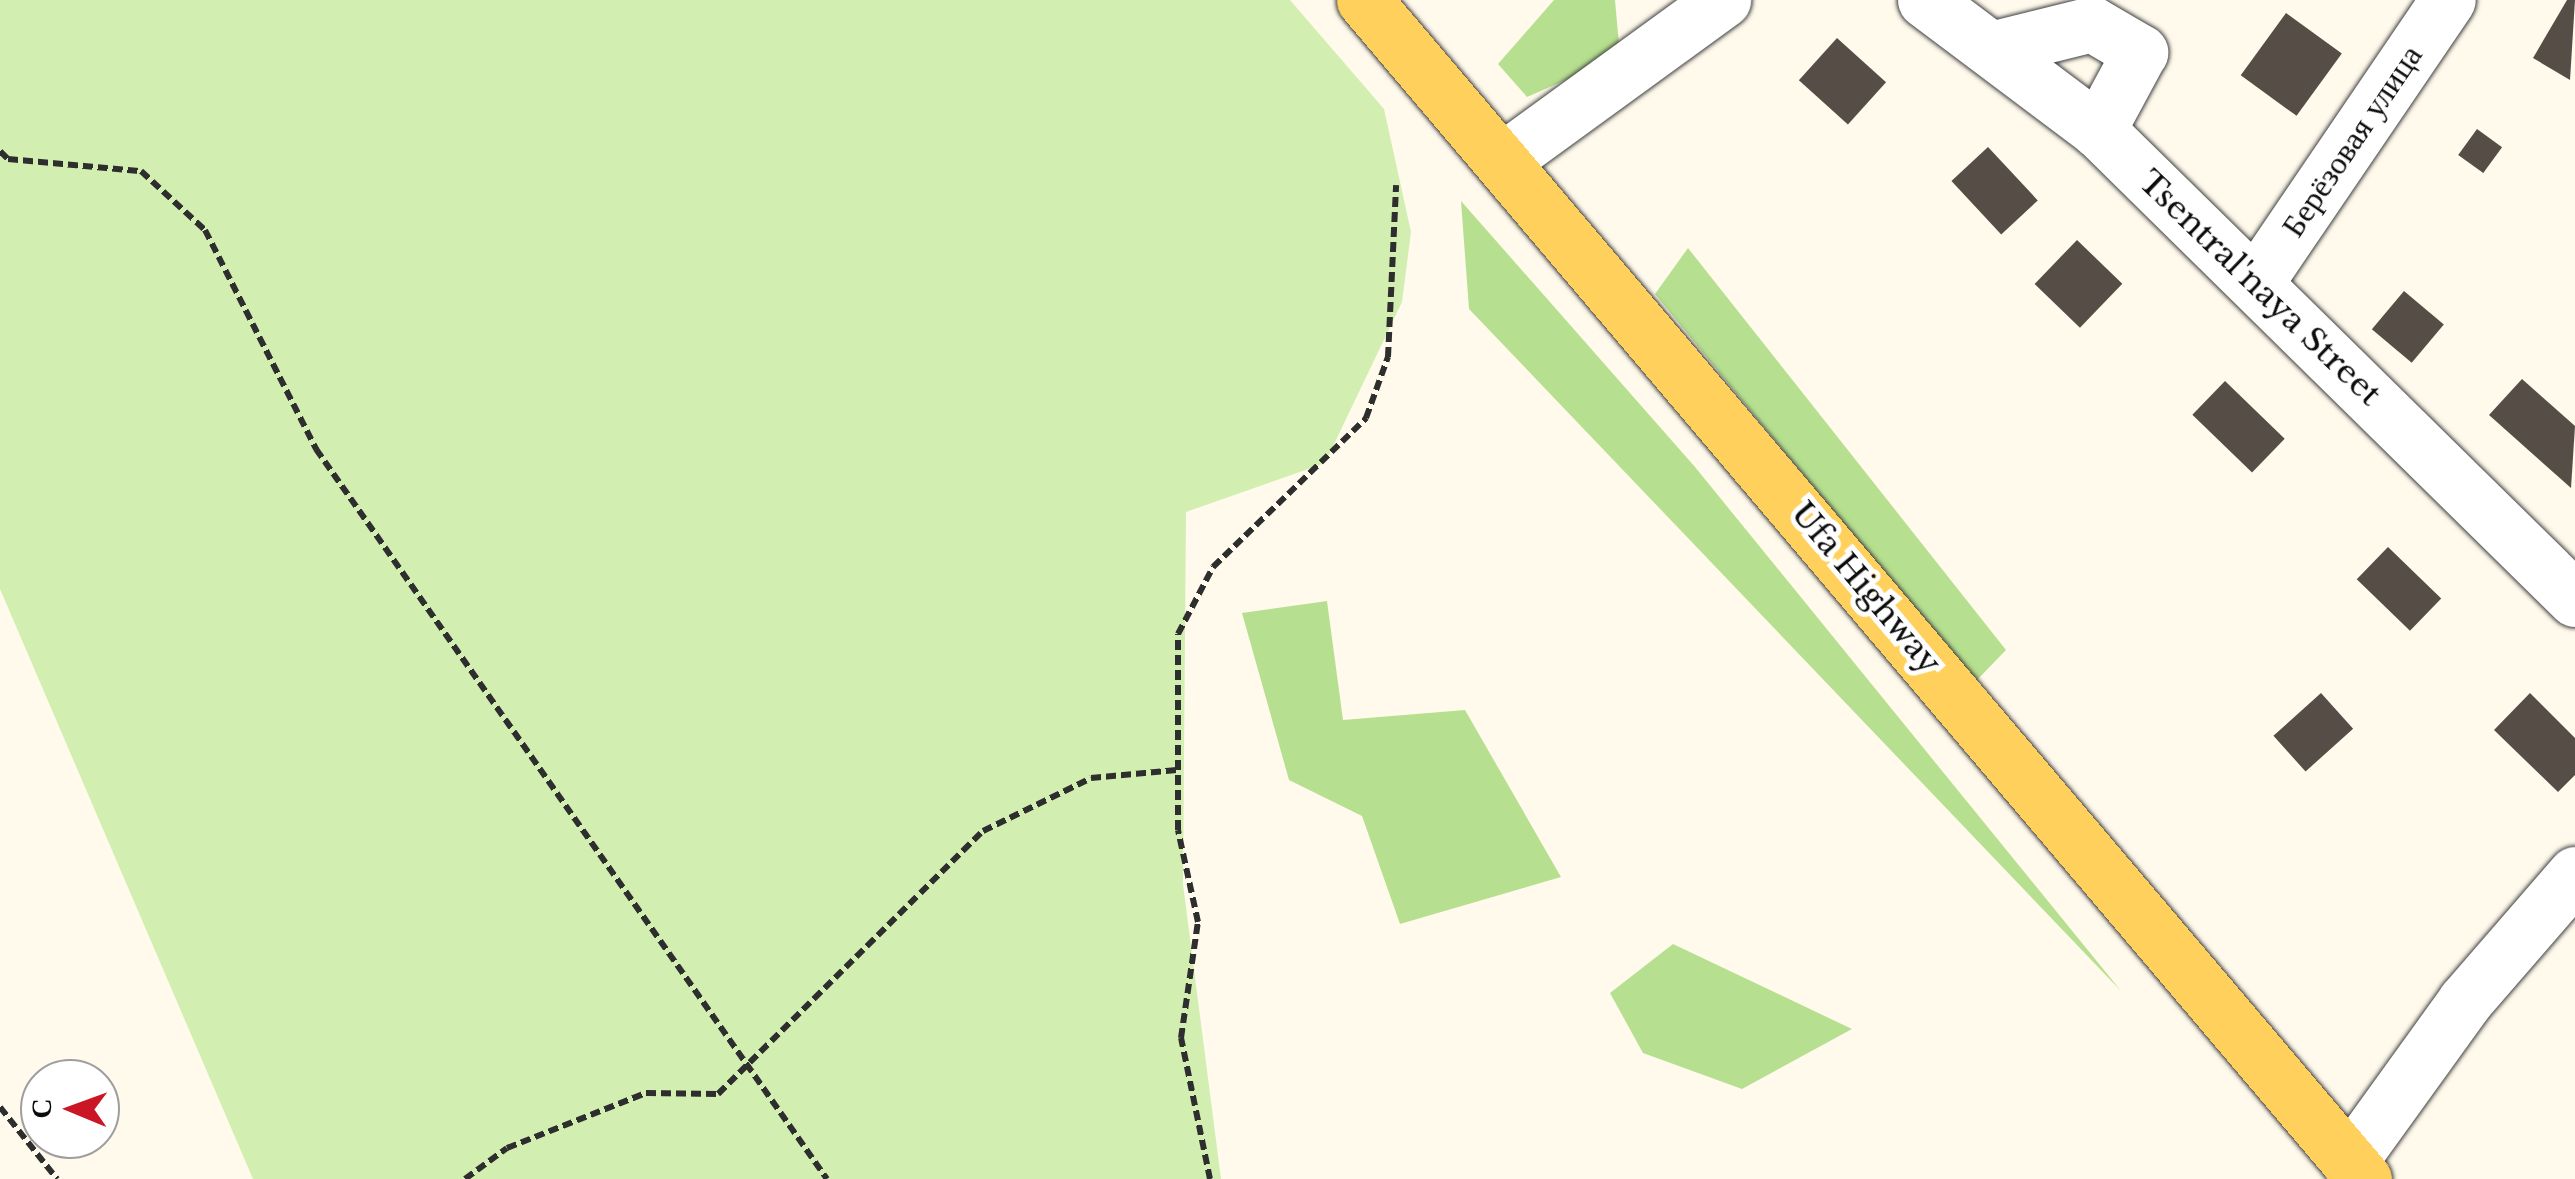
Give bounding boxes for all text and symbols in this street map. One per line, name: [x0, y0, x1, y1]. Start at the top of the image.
street label: Берёзовая улица: [2274, 38, 2430, 244]
street label: Tsentral'naya Street: [2131, 162, 2389, 414]
street label: Ufa Highway: [1783, 494, 1949, 682]
north arrow: [20, 1059, 120, 1159]
text: С: [24, 1098, 59, 1119]

